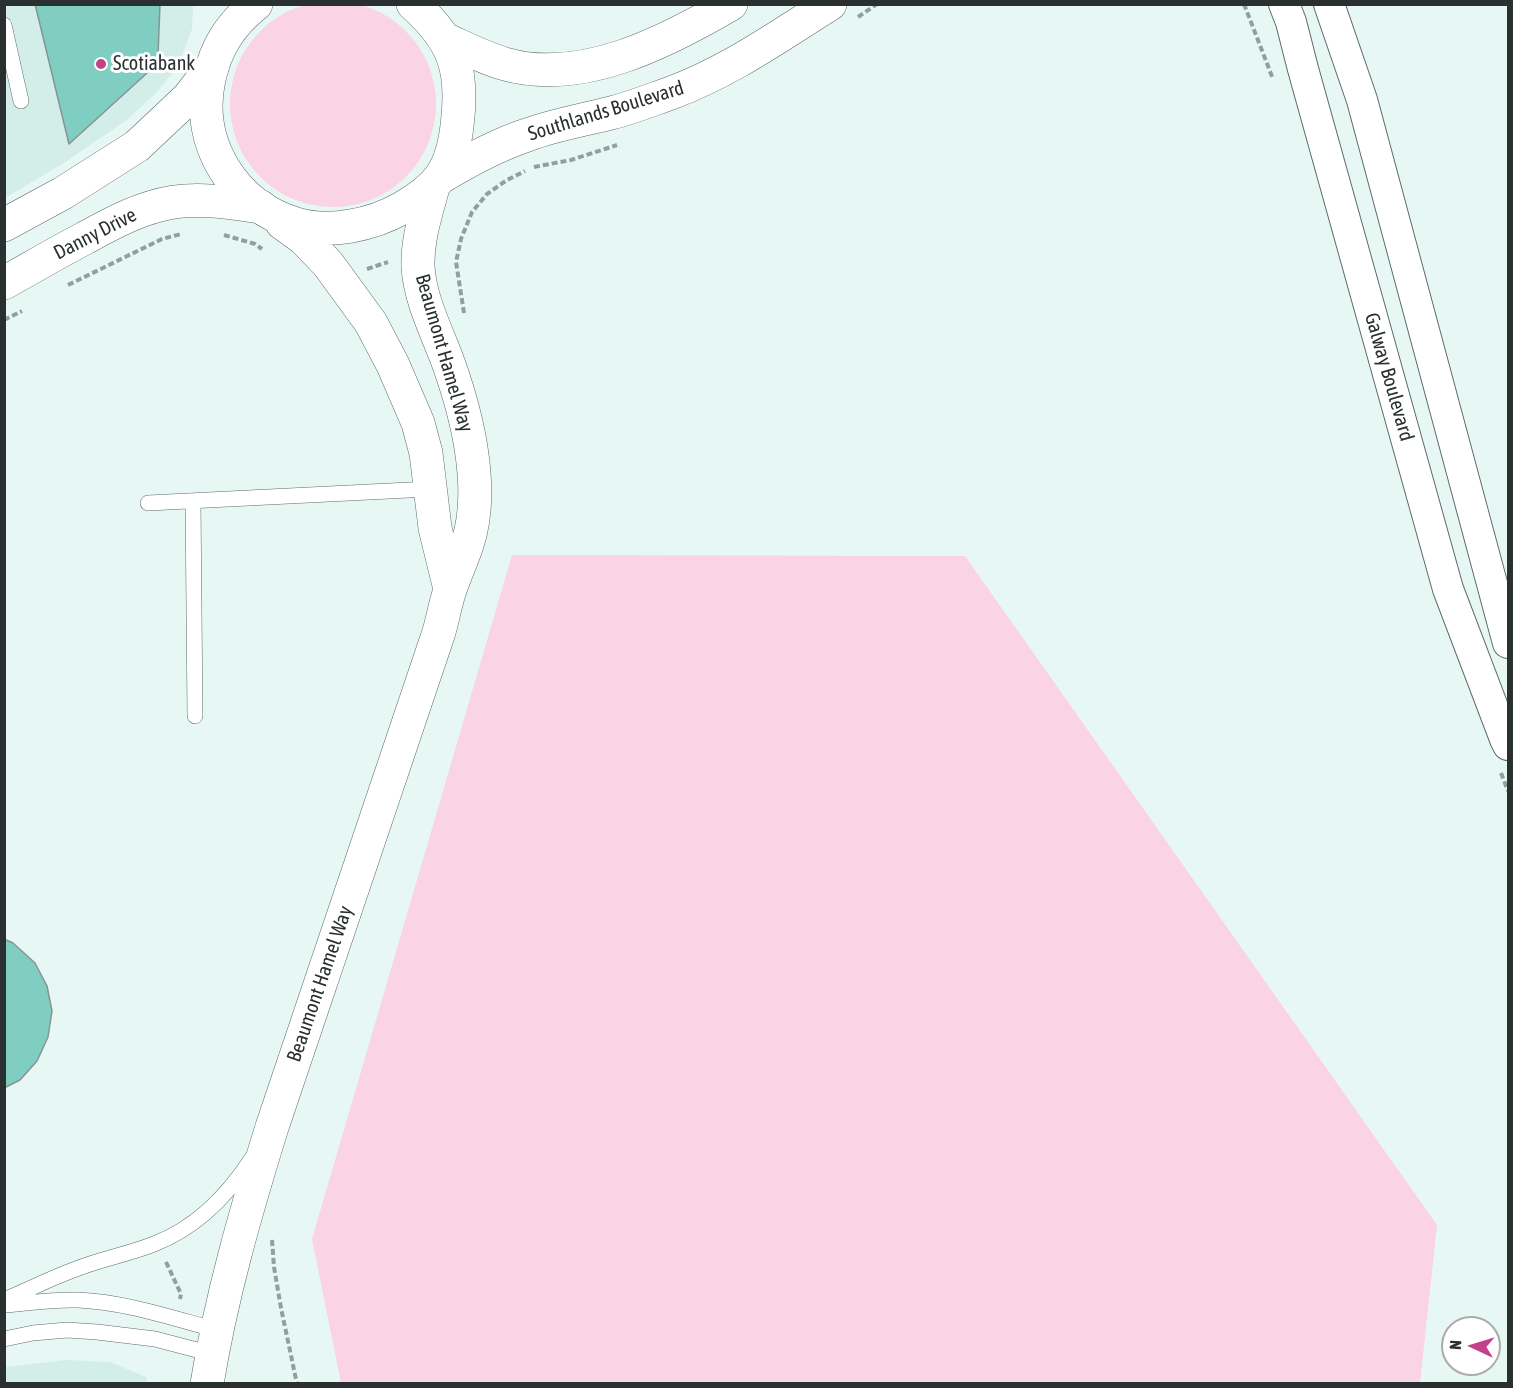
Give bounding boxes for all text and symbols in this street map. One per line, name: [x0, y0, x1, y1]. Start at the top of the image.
place label: Scotiabank: [113, 52, 195, 76]
marker: Scotiabank: [94, 57, 108, 71]
street label: Southlands Boulevard: [525, 76, 687, 146]
street label: Danny Drive: [50, 203, 140, 265]
street label: Beaumont Hamel Way: [410, 271, 478, 435]
street label: Galway Boulevard: [1359, 310, 1419, 444]
street label: Beaumont Hamel Way: [282, 903, 358, 1065]
north arrow: [1441, 1316, 1501, 1376]
text: N: [1446, 1340, 1464, 1350]

